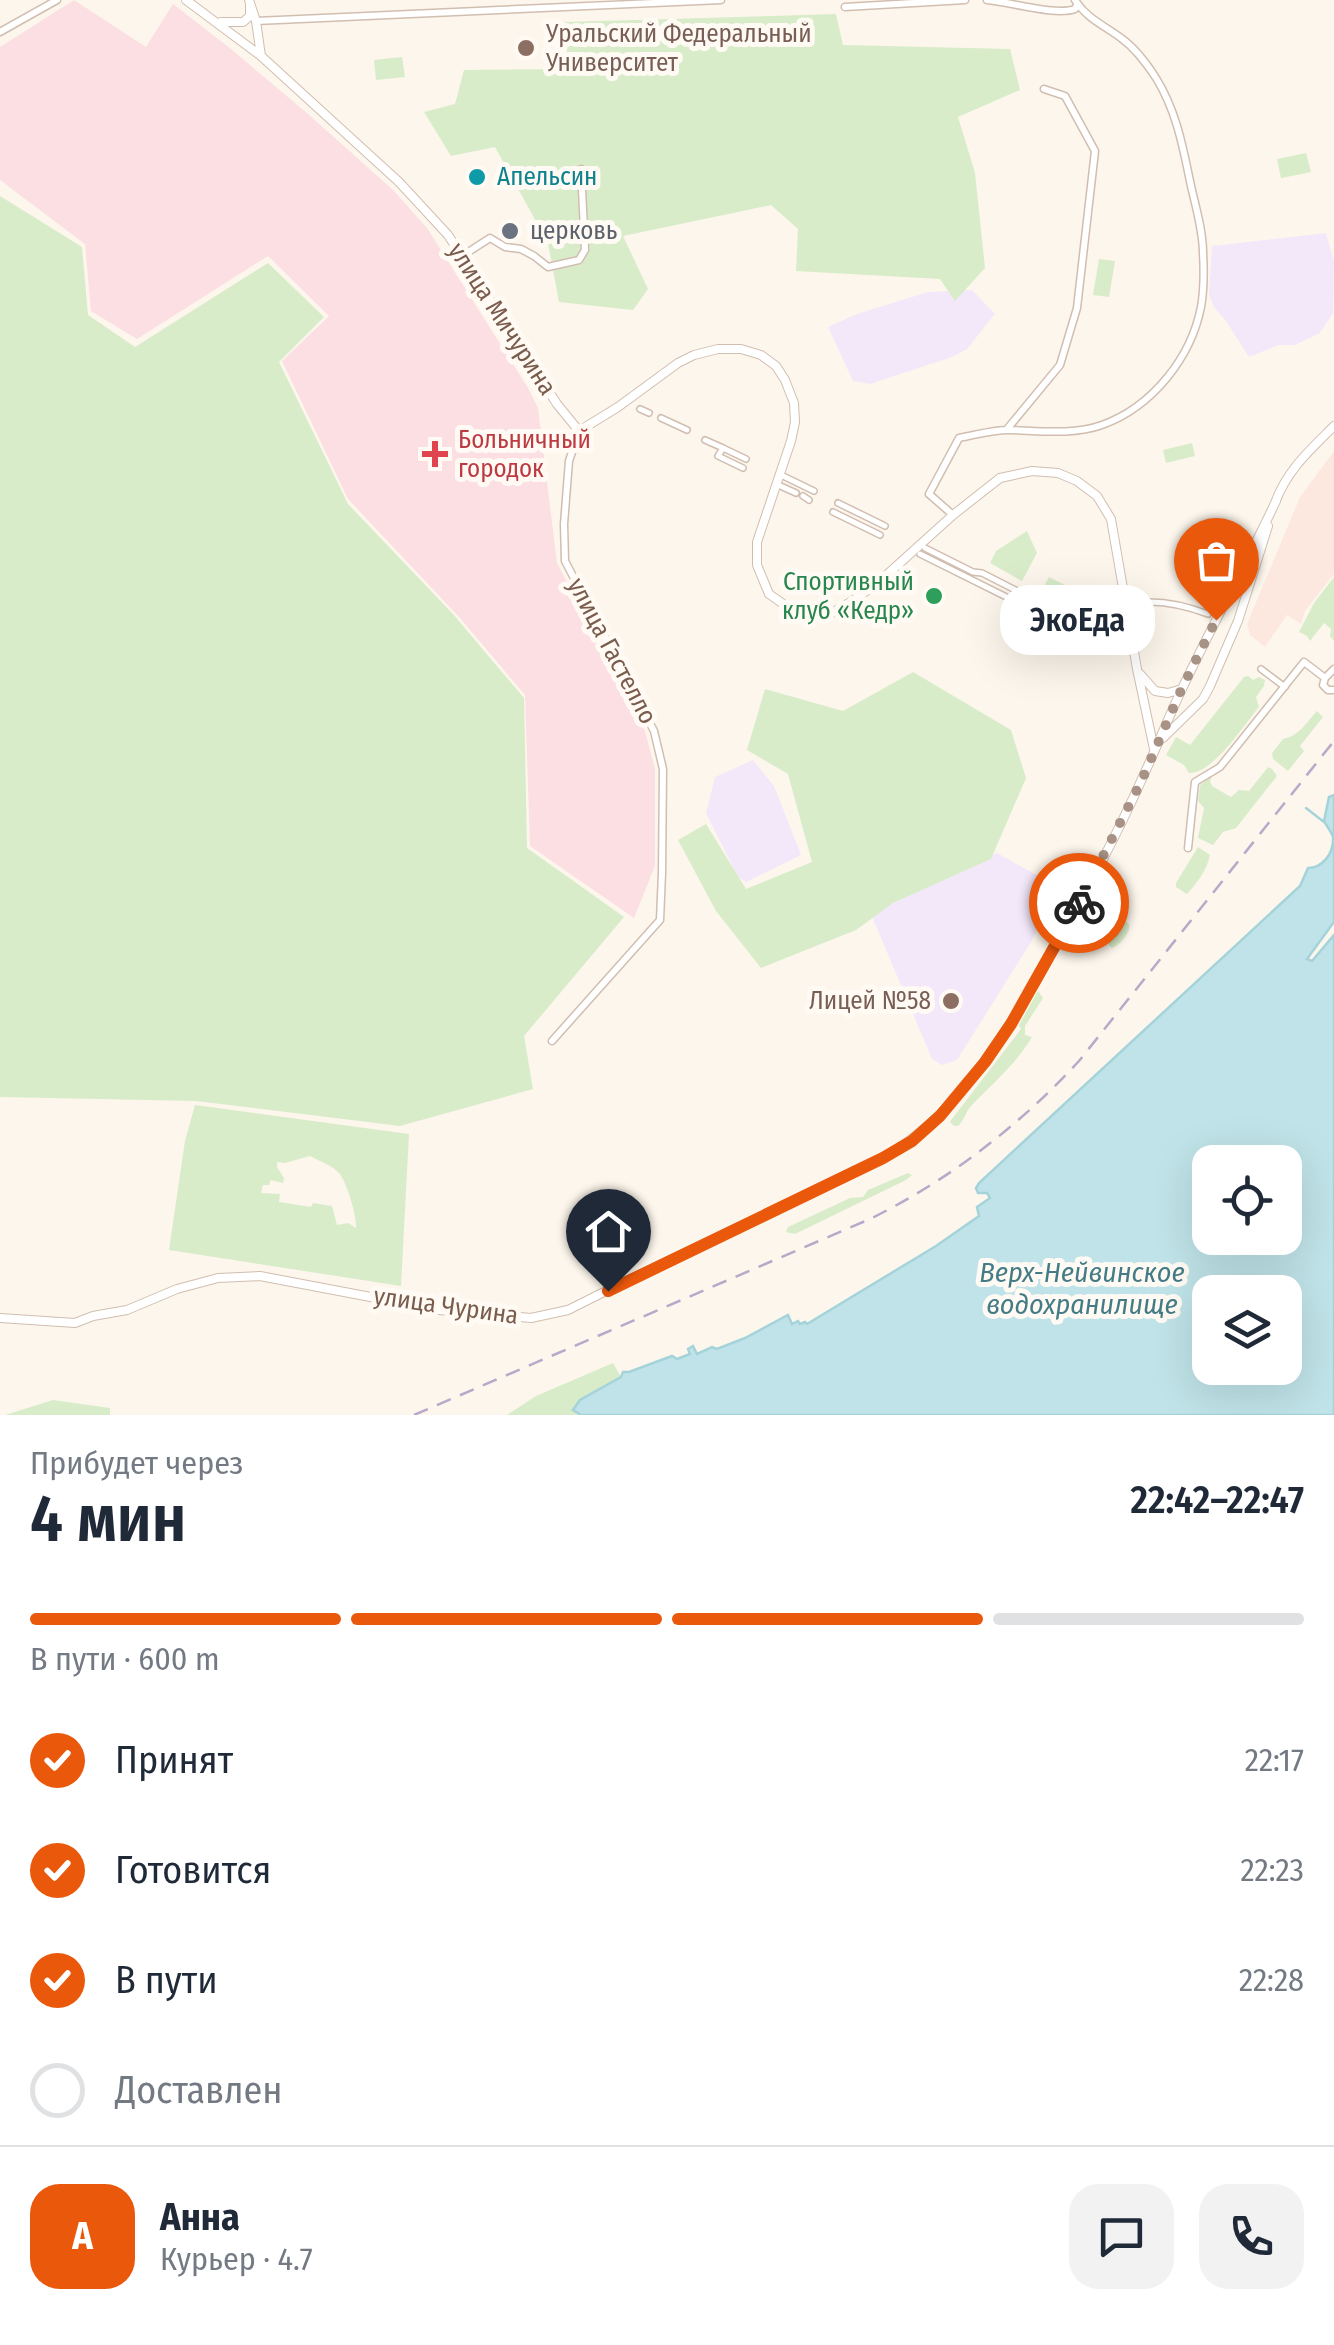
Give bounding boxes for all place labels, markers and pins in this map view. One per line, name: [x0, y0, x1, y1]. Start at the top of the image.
place label: Уральский Федеральный Университет: [545, 19, 812, 78]
marker: Уральский Федеральный Университет: [515, 37, 537, 59]
place label: Апельсин: [497, 162, 597, 192]
marker: Апельсин: [466, 166, 488, 188]
place label: церковь: [530, 216, 617, 246]
marker: церковь: [499, 220, 521, 242]
place label: Больничный городок: [458, 425, 591, 484]
marker: Больничный городок: [422, 441, 448, 467]
pin: [1174, 518, 1259, 621]
place label: Спортивный клуб «Кедр»: [782, 567, 914, 626]
marker: Спортивный клуб «Кедр»: [923, 585, 945, 607]
callout: ЭкоЕда: [1001, 585, 1156, 655]
place label: Лицей №58: [809, 986, 931, 1016]
marker: Лицей №58: [940, 990, 962, 1012]
pin: [566, 1189, 651, 1292]

